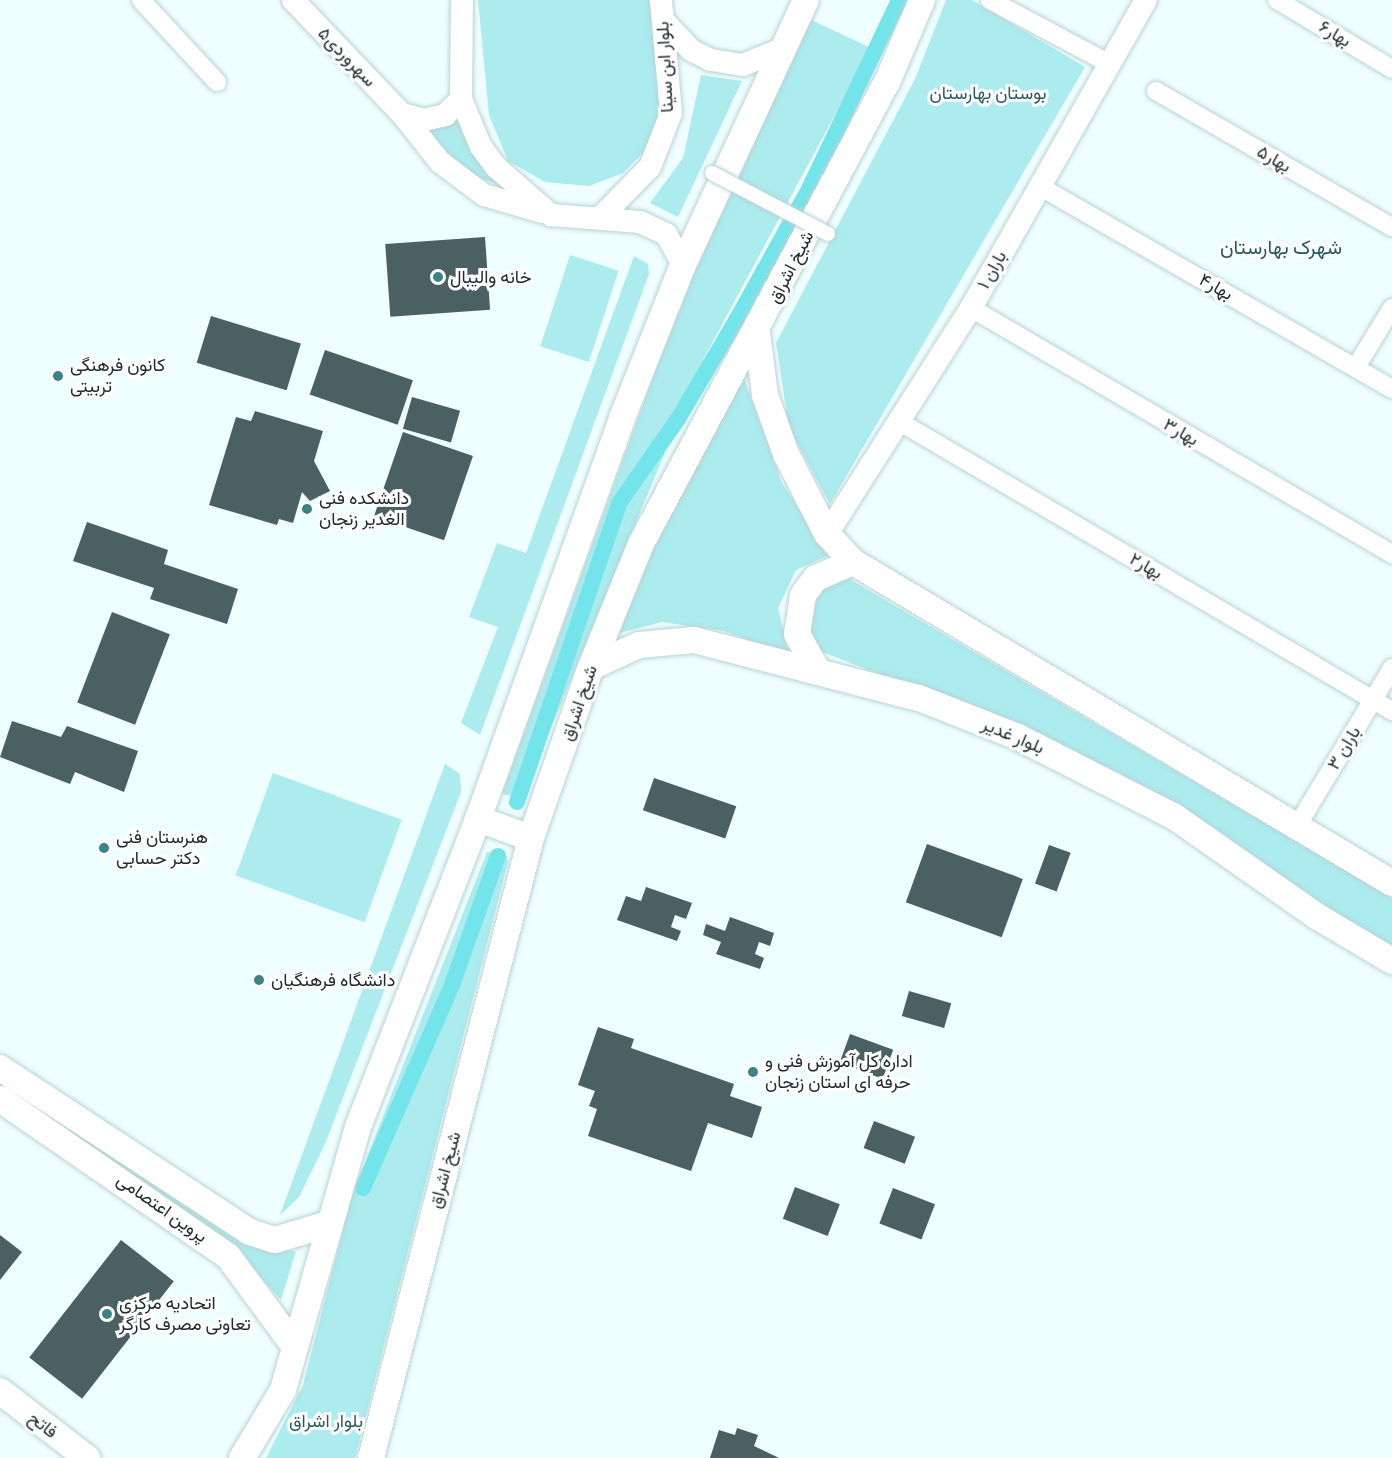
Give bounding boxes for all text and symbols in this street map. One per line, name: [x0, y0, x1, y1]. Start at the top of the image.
street label: بهار۶: [1315, 16, 1355, 52]
street label: بلوار ابن سینا: [652, 21, 678, 113]
street label: سهروردی۵: [313, 23, 381, 91]
park label: بوستان بهارستان: [930, 82, 1046, 104]
street label: بهار۵: [1253, 141, 1295, 177]
street label: شیخ اشراق: [763, 227, 819, 307]
district label: شهرک بهارستان: [1220, 234, 1342, 258]
street label: باران ۱: [973, 247, 1011, 293]
place label: خانه والیبال: [450, 266, 532, 288]
street label: بهار۴: [1195, 269, 1237, 305]
marker: خانه والیبال: [431, 270, 445, 284]
place label: کانون فرهنگی تربیتی: [70, 355, 165, 398]
marker: کانون فرهنگی تربیتی: [51, 369, 65, 383]
street label: بهار۳: [1160, 413, 1202, 451]
place label: دانشکده فنی الغدیر زنجان: [319, 488, 409, 530]
marker: دانشکده فنی الغدیر زنجان: [300, 502, 314, 516]
street label: بهار۲: [1126, 548, 1166, 584]
street label: شیخ اشراق: [556, 662, 602, 744]
street label: بلوار غدیر: [979, 713, 1047, 759]
street label: باران ۳: [1323, 722, 1365, 774]
place label: هنرستان فنی دکتر حسابی: [116, 827, 208, 870]
marker: هنرستان فنی دکتر حسابی: [97, 841, 111, 855]
place label: دانشگاه فرهنگیان: [271, 969, 395, 991]
marker: دانشگاه فرهنگیان: [252, 973, 266, 987]
place label: اداره کل آموزش فنی و حرفه ای استان زنجان: [765, 1051, 913, 1094]
marker: اداره کل آموزش فنی و حرفه ای استان زنجان: [746, 1065, 760, 1079]
street label: شیخ اشراق: [424, 1129, 466, 1211]
street label: پروین اعتصامی: [112, 1169, 212, 1247]
place label: اتحادیه مرکزی تعاونی مصرف کارگر: [119, 1293, 251, 1336]
marker: اتحادیه مرکزی تعاونی مصرف کارگر: [100, 1307, 114, 1321]
street label: فاتح: [24, 1407, 62, 1443]
park label: بلوار اشراق: [289, 1410, 363, 1432]

